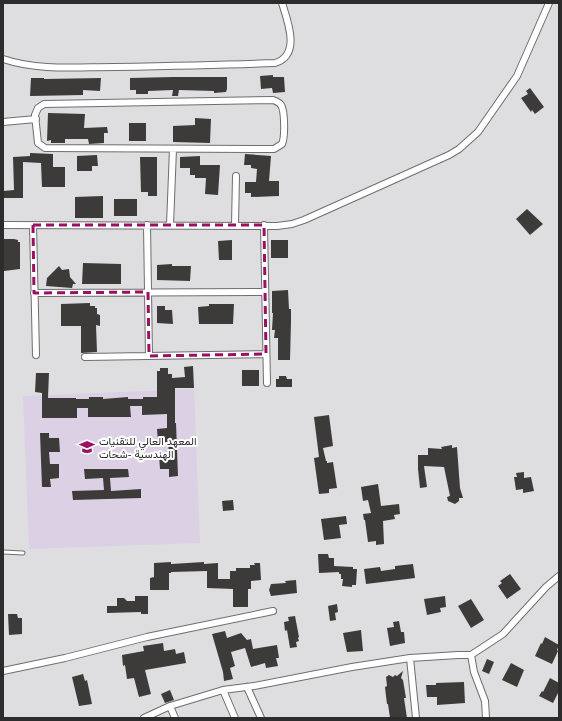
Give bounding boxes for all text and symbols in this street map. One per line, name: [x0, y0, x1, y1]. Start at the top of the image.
place label: المعهد العالي للتقنيات الهندسية -شحات: [99, 435, 197, 461]
school or university icon: المعهد العالي للتقنيات الهندسية -شحات: [78, 438, 96, 456]

